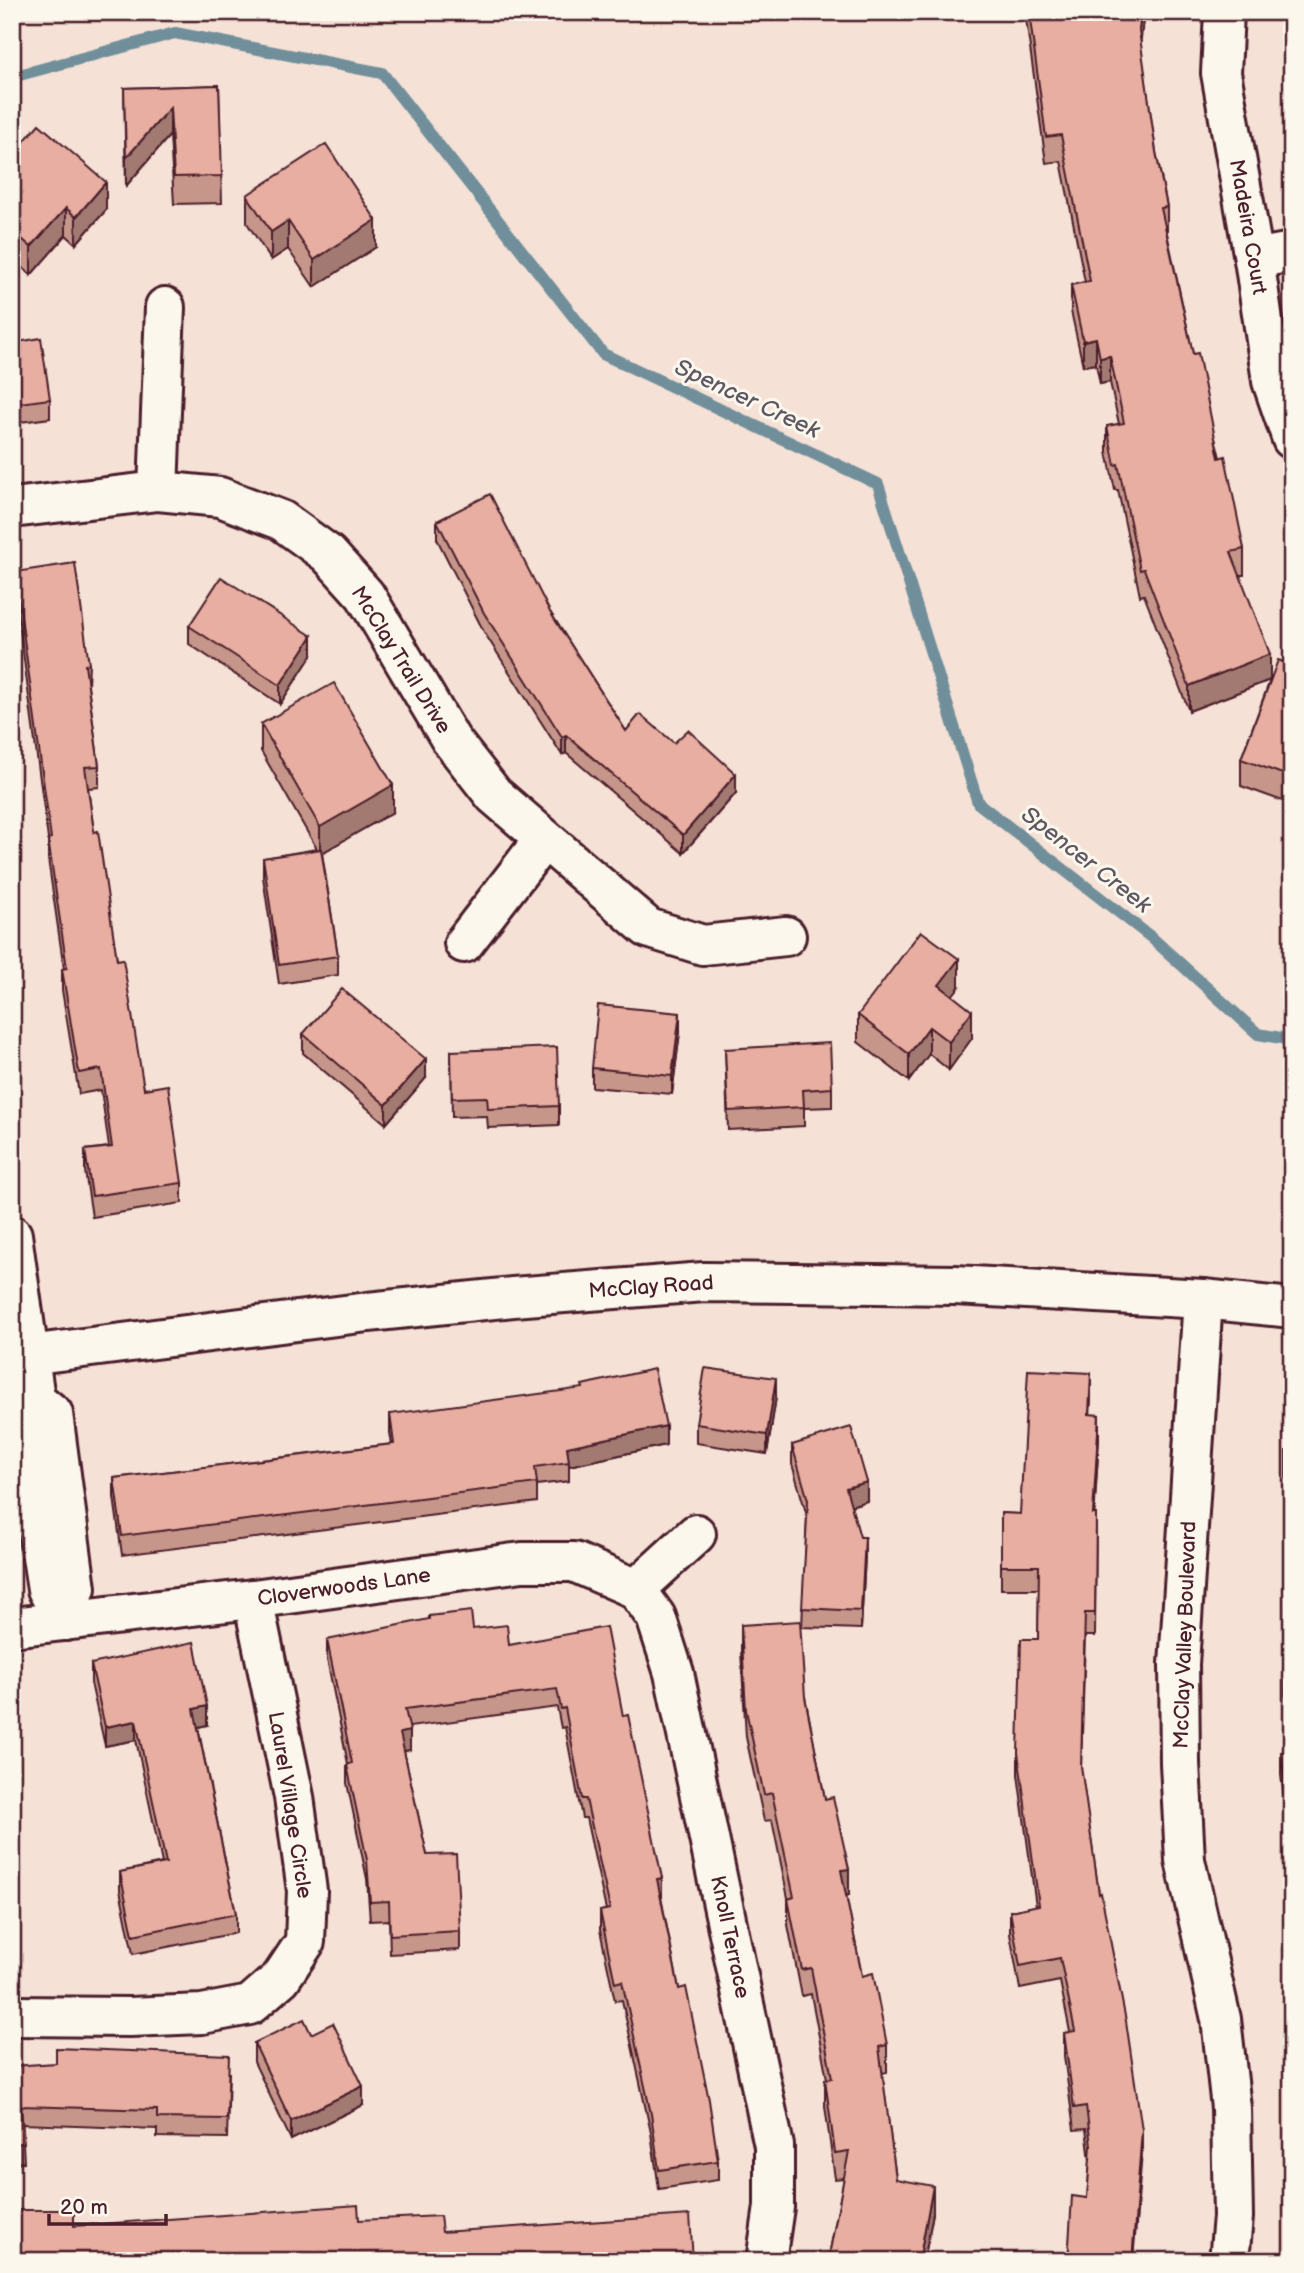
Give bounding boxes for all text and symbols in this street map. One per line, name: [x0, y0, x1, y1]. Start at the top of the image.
street label: Madeira Court: [1224, 158, 1272, 297]
water label: Spencer Creek: [670, 353, 825, 445]
street label: McClay Trail Drive: [346, 582, 456, 738]
water label: Spencer Creek: [1016, 801, 1157, 920]
street label: McClay Road: [588, 1270, 714, 1304]
street label: McClay Valley Boulevard: [1169, 1521, 1201, 1749]
street label: Cloverwoods Lane: [256, 1562, 432, 1612]
street label: Laurel Village Circle: [263, 1710, 317, 1900]
street label: Knoll Terrace: [705, 1873, 755, 2001]
scale bar: [49, 2182, 166, 2226]
text: 20 m: [60, 2195, 108, 2220]

